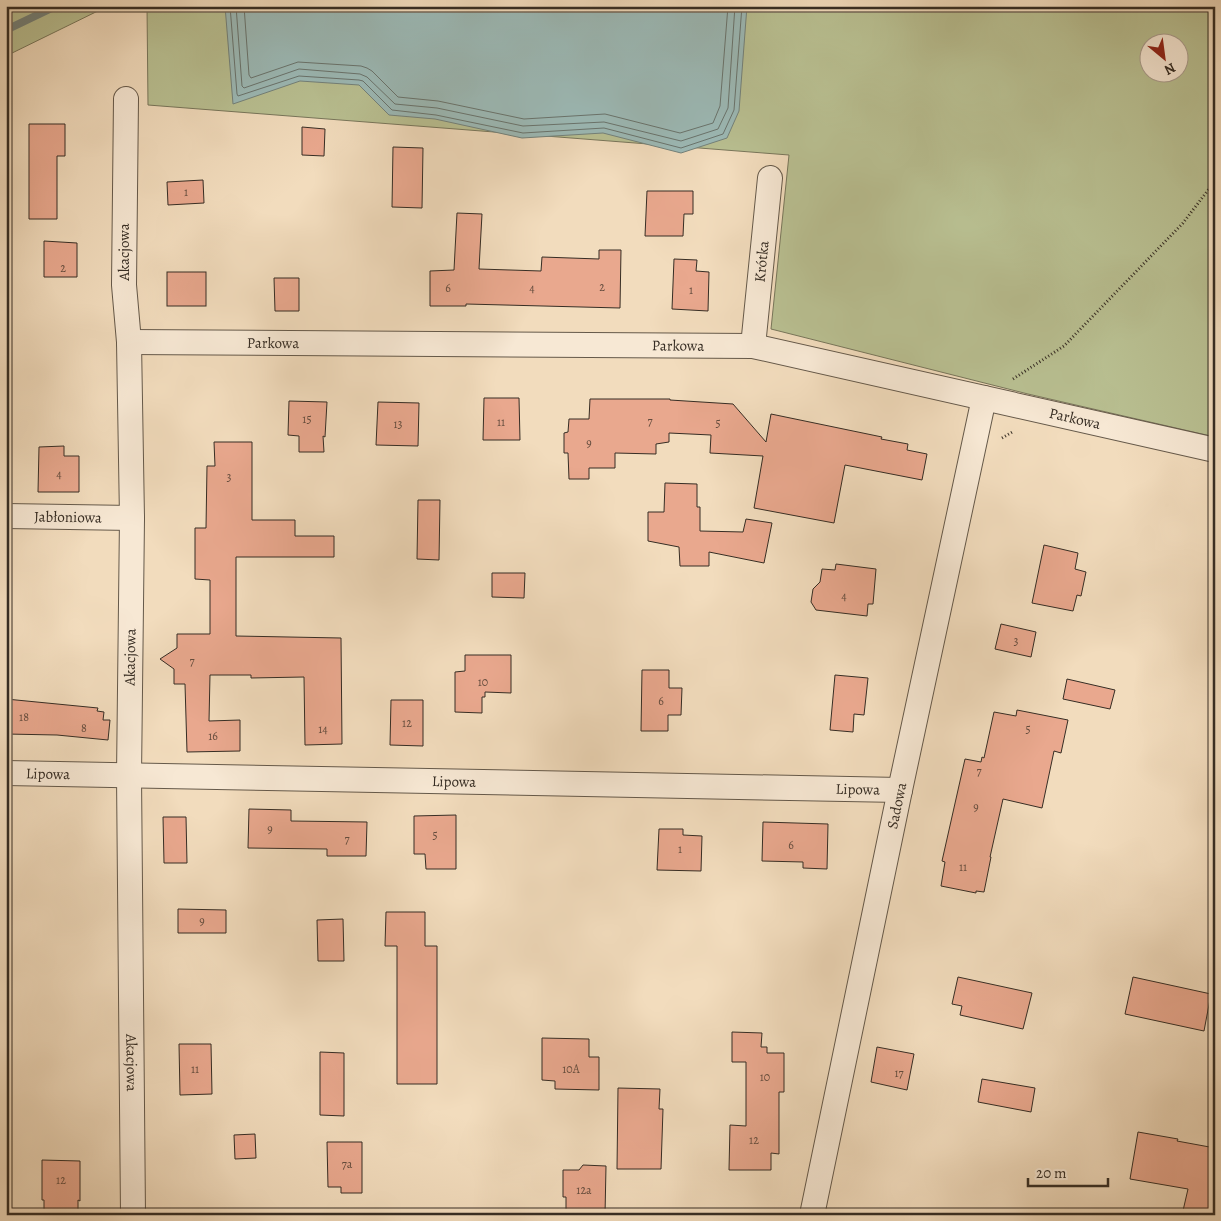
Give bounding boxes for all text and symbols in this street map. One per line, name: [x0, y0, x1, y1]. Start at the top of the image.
north arrow: [1138, 32, 1188, 82]
text: N: [1161, 58, 1179, 80]
house number: 1: [184, 184, 188, 200]
street label: Akacjowa: [114, 223, 134, 282]
street label: Krótka: [750, 240, 774, 283]
house number: 2: [60, 260, 66, 276]
house number: 2: [599, 279, 605, 295]
house number: 6: [445, 280, 451, 296]
house number: 4: [529, 280, 535, 296]
house number: 1: [689, 282, 693, 298]
street label: Parkowa: [247, 333, 299, 353]
street label: Parkowa: [652, 335, 704, 356]
street label: Parkowa: [1047, 403, 1103, 434]
house number: 15: [302, 411, 312, 427]
house number: 7: [647, 413, 653, 429]
house number: 11: [497, 414, 505, 430]
house number: 5: [715, 415, 721, 431]
house number: 13: [393, 416, 403, 432]
house number: 9: [586, 435, 592, 451]
house number: 4: [56, 466, 62, 482]
house number: 3: [227, 469, 232, 485]
street label: Jabłoniowa: [34, 506, 102, 528]
house number: 4: [841, 588, 847, 604]
street label: Akacjowa: [119, 628, 140, 687]
house number: 3: [1014, 633, 1019, 649]
house number: 7: [189, 653, 195, 669]
house number: 10: [478, 674, 488, 690]
house number: 6: [658, 693, 664, 709]
house number: 18: [19, 709, 29, 725]
house number: 12: [402, 715, 412, 731]
house number: 8: [81, 720, 87, 736]
house number: 14: [318, 721, 328, 737]
house number: 5: [1025, 721, 1031, 737]
house number: 16: [208, 728, 218, 744]
street label: Lipowa: [26, 763, 70, 784]
house number: 7: [976, 763, 982, 779]
street label: Lipowa: [432, 771, 476, 792]
street label: Lipowa: [835, 779, 880, 800]
street label: Sadowa: [882, 780, 911, 831]
house number: 9: [973, 799, 979, 815]
house number: 9: [267, 821, 273, 837]
house number: 5: [432, 827, 438, 843]
house number: 7: [344, 831, 350, 847]
house number: 6: [788, 837, 794, 853]
house number: 1: [678, 841, 682, 857]
house number: 11: [959, 859, 967, 875]
house number: 9: [199, 913, 205, 929]
street label: Akacjowa: [121, 1033, 142, 1091]
house number: 11: [191, 1061, 199, 1077]
house number: 10A: [562, 1061, 581, 1077]
house number: 17: [894, 1065, 905, 1081]
house number: 10: [760, 1069, 770, 1085]
house number: 12: [749, 1132, 759, 1148]
house number: 7a: [342, 1156, 353, 1172]
scale bar: [1028, 1156, 1108, 1188]
text: 20 m: [1036, 1163, 1067, 1183]
house number: 12: [56, 1172, 66, 1188]
house number: 12a: [576, 1182, 592, 1198]

